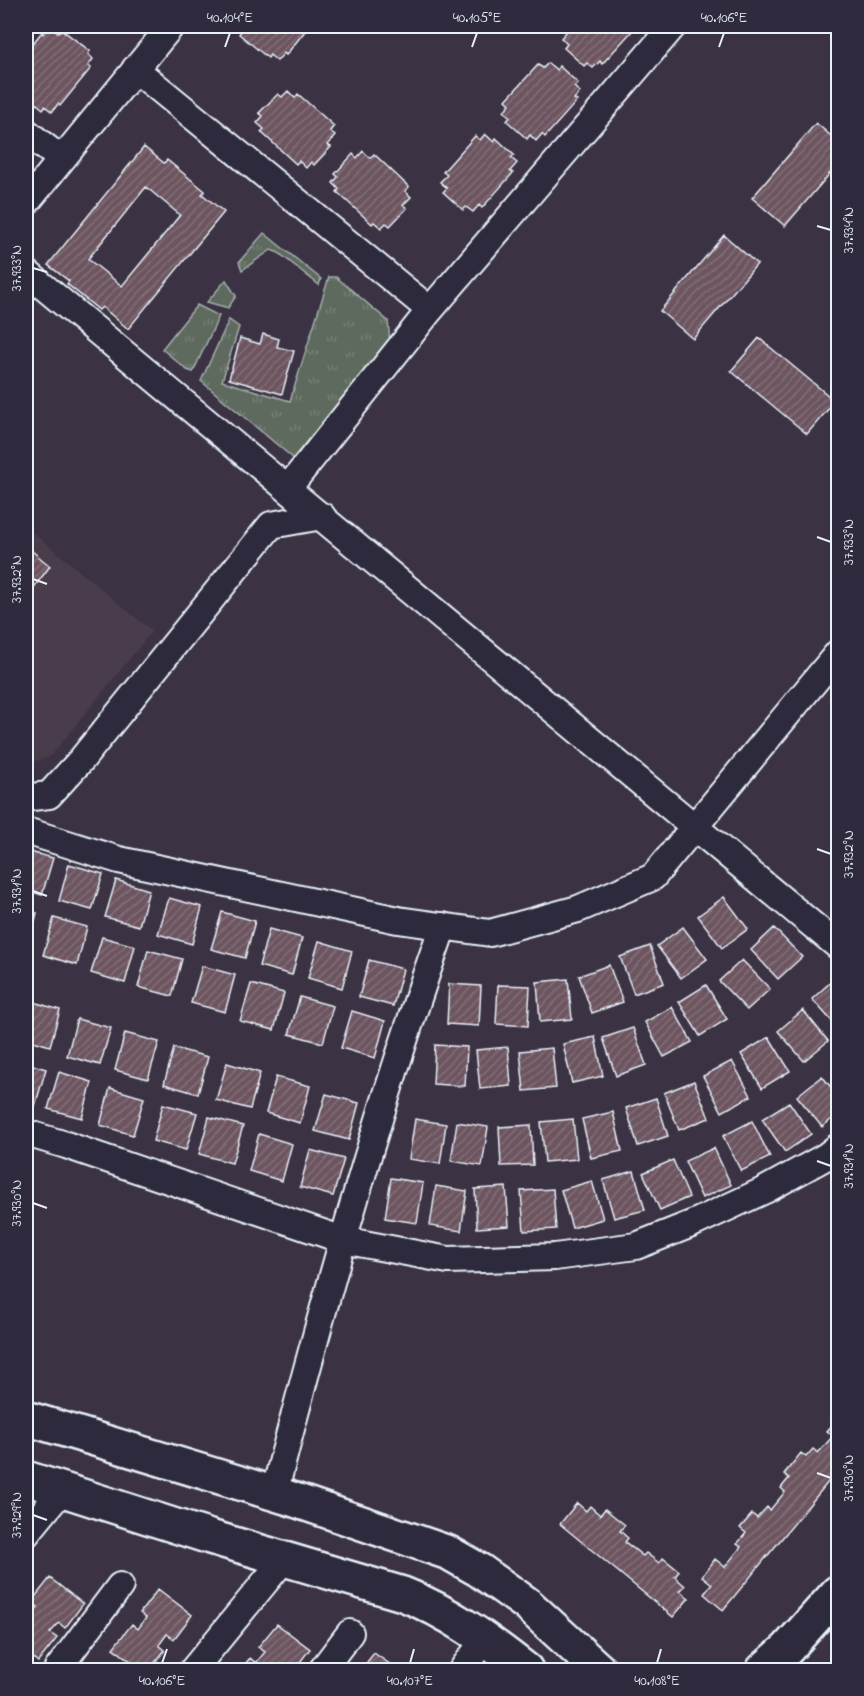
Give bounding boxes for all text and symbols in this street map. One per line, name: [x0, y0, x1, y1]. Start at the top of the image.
text: 40.104°E: [207, 7, 253, 29]
text: 40.105°E: [453, 7, 501, 29]
text: 40.106°E: [701, 7, 747, 29]
text: 37.934°N: [838, 207, 860, 253]
text: 37.933°N: [6, 245, 28, 291]
text: 37.933°N: [838, 519, 860, 565]
text: 37.932°N: [6, 555, 28, 603]
text: 37.932°N: [838, 830, 860, 878]
text: 37.931°N: [6, 868, 28, 914]
text: 37.931°N: [838, 1143, 860, 1189]
text: 37.930°N: [6, 1180, 28, 1226]
text: 37.930°N: [838, 1455, 860, 1501]
text: 37.929°N: [6, 1492, 28, 1538]
text: 40.106°E: [139, 1670, 185, 1692]
text: 40.107°E: [387, 1670, 433, 1692]
text: 40.108°E: [634, 1670, 680, 1692]

